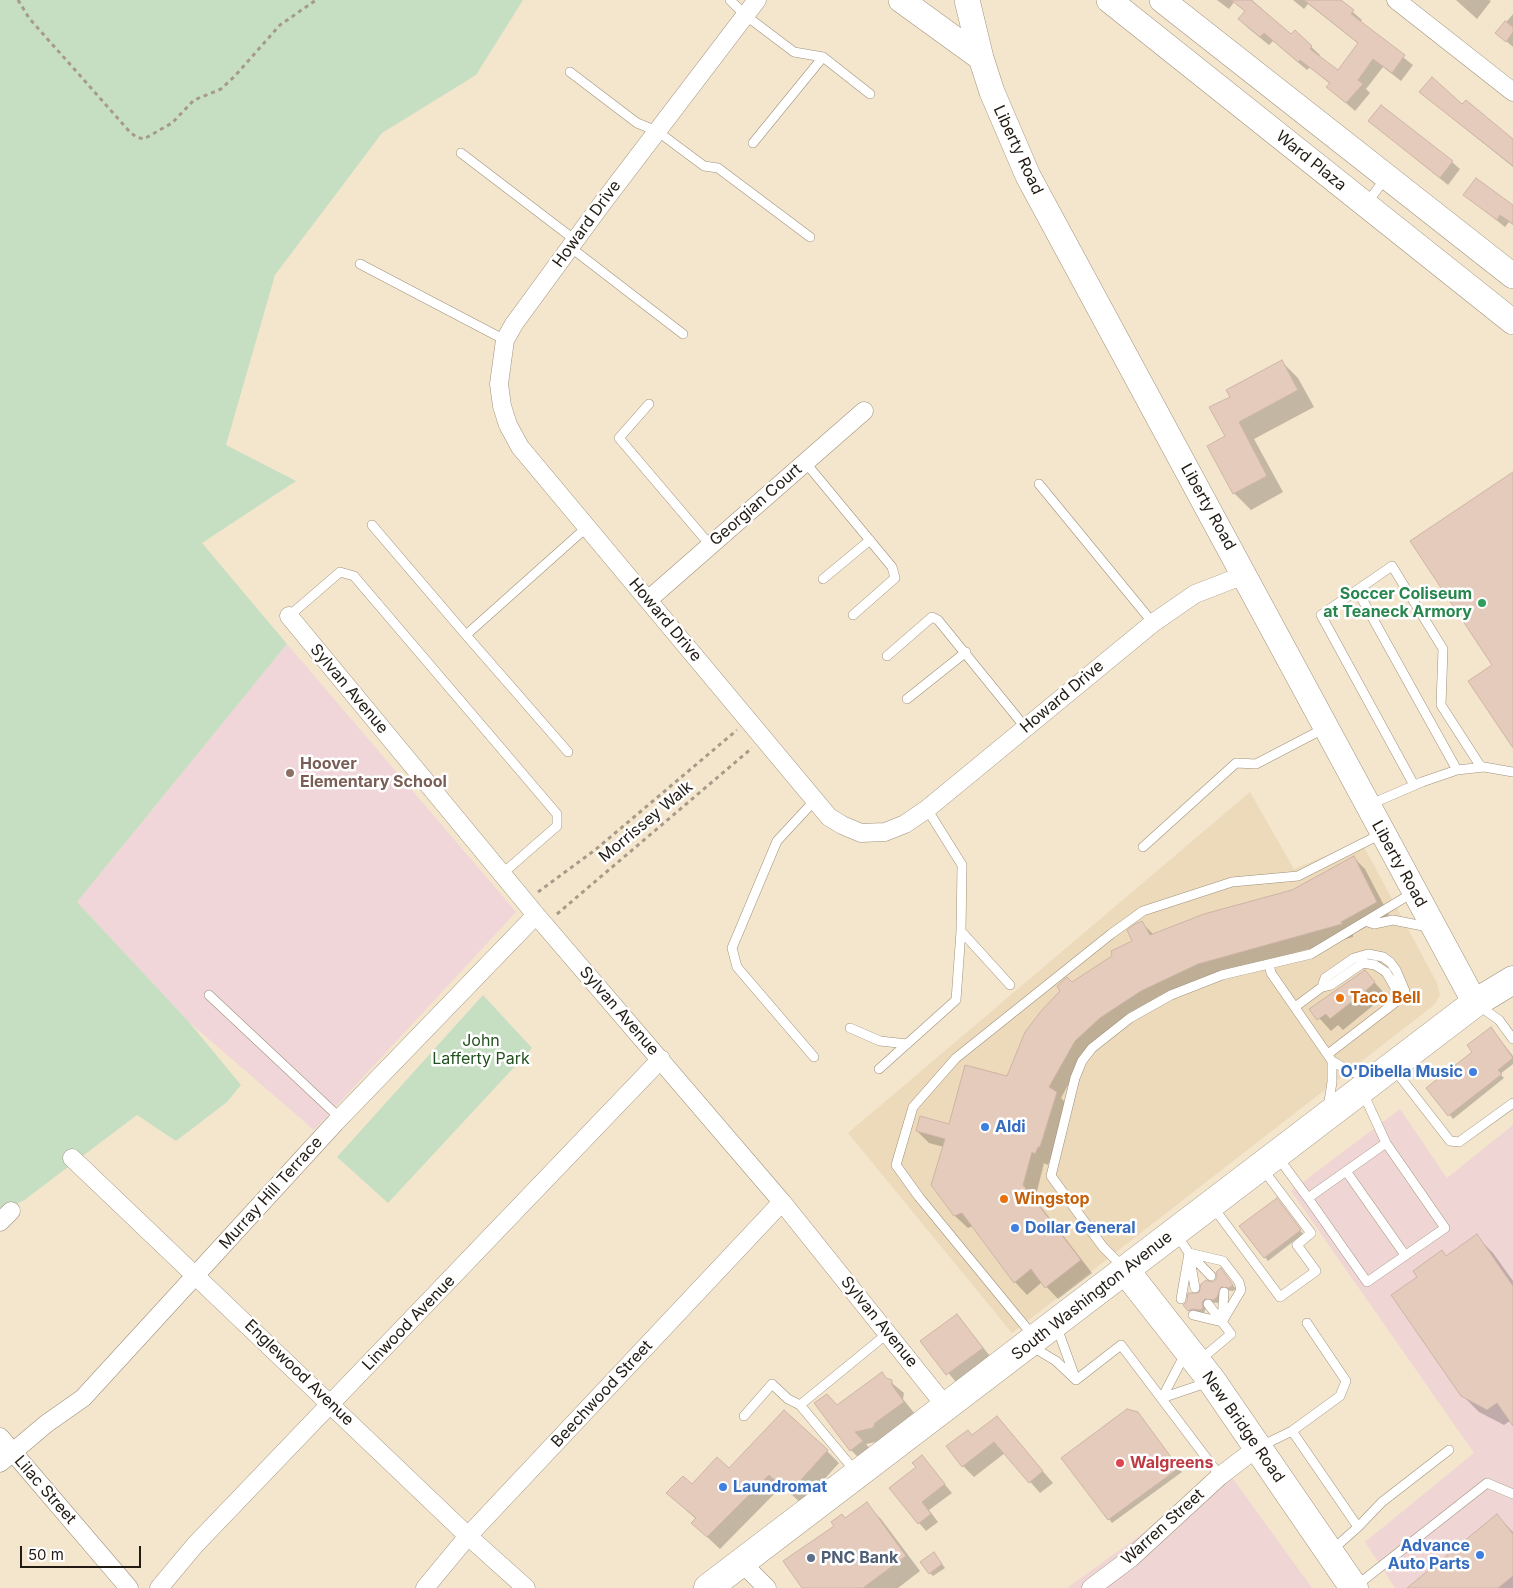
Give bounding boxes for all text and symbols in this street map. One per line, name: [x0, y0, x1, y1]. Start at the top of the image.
street label: Liberty Road: [989, 102, 1047, 198]
street label: Ward Plaza: [1272, 127, 1350, 195]
street label: Howard Drive: [549, 177, 625, 271]
street label: Georgian Court: [706, 460, 806, 550]
street label: Liberty Road: [1176, 460, 1240, 554]
street label: Howard Drive: [625, 574, 705, 666]
place label: Soccer Coliseum at Teaneck Armory: [1323, 584, 1472, 622]
marker: Soccer Coliseum at Teaneck Armory: [1476, 597, 1488, 609]
street label: Sylvan Avenue: [306, 640, 392, 738]
street label: Howard Drive: [1016, 657, 1108, 737]
place label: Hoover Elementary School: [300, 754, 447, 792]
marker: Hoover Elementary School: [284, 767, 296, 779]
street label: Morrissey Walk: [595, 777, 697, 867]
street label: Liberty Road: [1367, 817, 1431, 911]
street label: Sylvan Avenue: [575, 963, 663, 1059]
place label: Taco Bell: [1350, 988, 1421, 1008]
marker: Taco Bell: [1334, 992, 1346, 1004]
park label: John Lafferty Park: [432, 1031, 530, 1069]
place label: O'Dibella Music: [1340, 1062, 1463, 1082]
marker: O'Dibella Music: [1467, 1066, 1479, 1078]
place label: Aldi: [995, 1117, 1026, 1137]
marker: Aldi: [979, 1121, 991, 1133]
street label: Murray Hill Terrace: [215, 1133, 327, 1253]
place label: Wingstop: [1014, 1189, 1090, 1209]
marker: Wingstop: [998, 1193, 1010, 1205]
place label: Dollar General: [1025, 1218, 1136, 1238]
marker: Dollar General: [1009, 1222, 1021, 1234]
street label: South Washington Avenue: [1008, 1227, 1176, 1365]
street label: Linwood Avenue: [359, 1271, 459, 1375]
street label: Sylvan Avenue: [837, 1273, 921, 1371]
street label: Englewood Avenue: [240, 1316, 358, 1430]
street label: Beechwood Street: [548, 1337, 656, 1451]
street label: New Bridge Road: [1197, 1368, 1289, 1486]
street label: Lilac Street: [10, 1452, 80, 1528]
place label: Walgreens: [1130, 1453, 1214, 1473]
marker: Walgreens: [1114, 1457, 1126, 1469]
place label: Laundromat: [733, 1477, 827, 1497]
marker: Laundromat: [717, 1481, 729, 1493]
street label: Warren Street: [1118, 1485, 1208, 1569]
scale bar: [22, 1536, 144, 1568]
place label: Advance Auto Parts: [1388, 1536, 1470, 1574]
text: 50 m: [28, 1545, 64, 1564]
place label: PNC Bank: [821, 1548, 898, 1568]
marker: Advance Auto Parts: [1474, 1549, 1486, 1561]
marker: PNC Bank: [805, 1552, 817, 1564]

